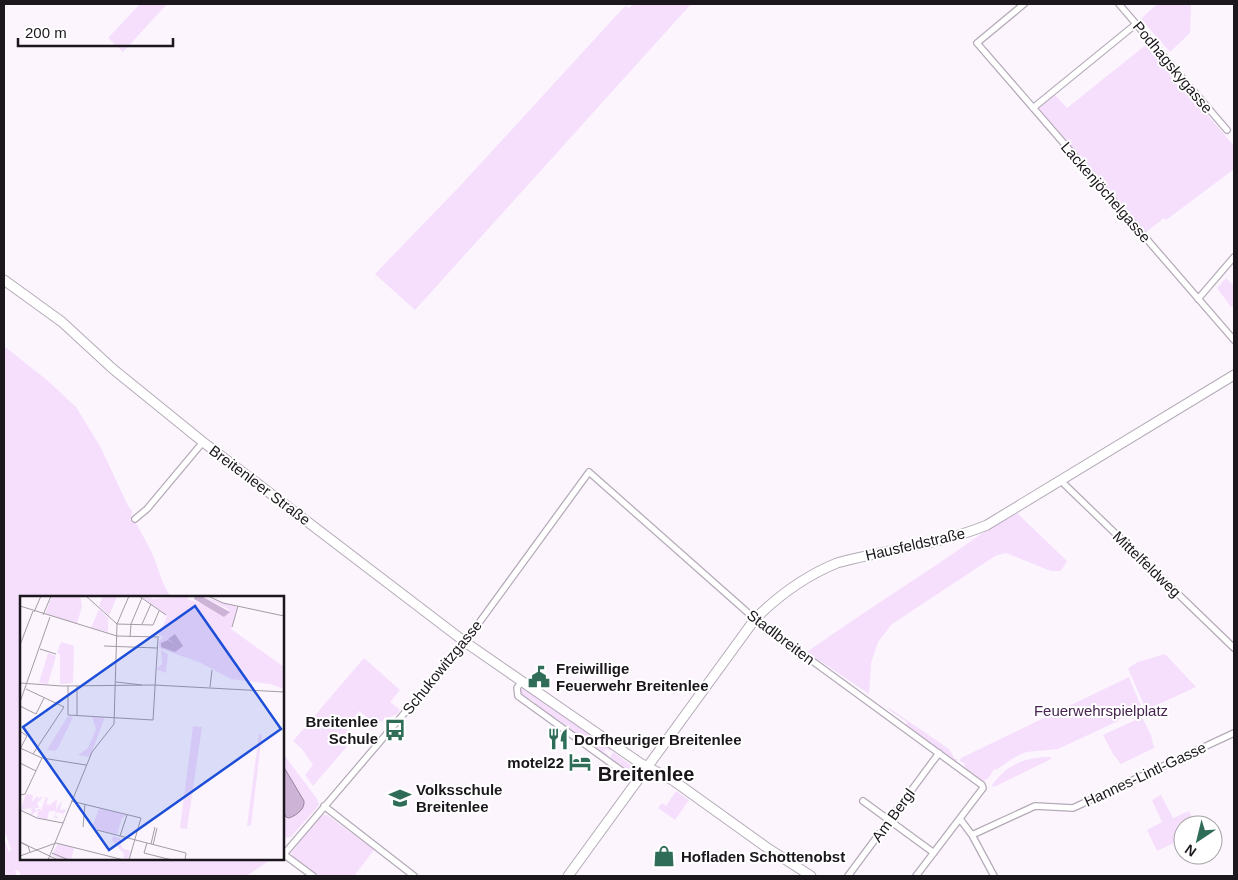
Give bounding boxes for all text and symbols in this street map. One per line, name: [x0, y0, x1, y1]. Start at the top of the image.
scale bar: [18, 15, 172, 47]
street label: Podhagskygasse: [1130, 18, 1216, 116]
text: 200 m: [25, 24, 67, 41]
street label: Lackenjöchelgasse: [1058, 138, 1154, 246]
street label: Breitenleer Straße: [206, 442, 314, 528]
street label: Hausfeldstraße: [864, 524, 966, 564]
street label: Mittelfeldweg: [1110, 527, 1184, 601]
inset map: [20, 596, 284, 860]
street label: Stadlbreiten: [744, 606, 818, 668]
street label: Schukowitzgasse: [399, 617, 485, 717]
place label: Freiwillige Feuerwehr Breitenlee: [556, 660, 709, 694]
public building icon: Freiwillige Feuerwehr Breitenlee: [526, 664, 552, 690]
park label: Feuerwehrspielplatz: [1034, 702, 1168, 719]
place label: Breitenlee Schule: [305, 713, 378, 747]
bus stop icon: Breitenlee Schule: [382, 717, 408, 743]
restaurant icon: Dorfheuriger Breitenlee: [545, 726, 571, 752]
place label: Dorfheuriger Breitenlee: [574, 731, 742, 748]
street label: Hannes-Lintl-Gasse: [1081, 738, 1209, 810]
hotel icon: motel22: [567, 749, 593, 775]
place label: motel22: [507, 754, 564, 771]
district label: Breitenlee: [598, 763, 694, 785]
place label: Volksschule Breitenlee: [416, 781, 502, 815]
school or university icon: Volksschule Breitenlee: [387, 785, 413, 811]
street label: Am Bergl: [868, 785, 918, 845]
north arrow: [1173, 815, 1223, 865]
text: N: [1182, 841, 1199, 860]
shop icon: Hofladen Schottenobst: [651, 843, 677, 869]
place label: Hofladen Schottenobst: [681, 848, 845, 865]

